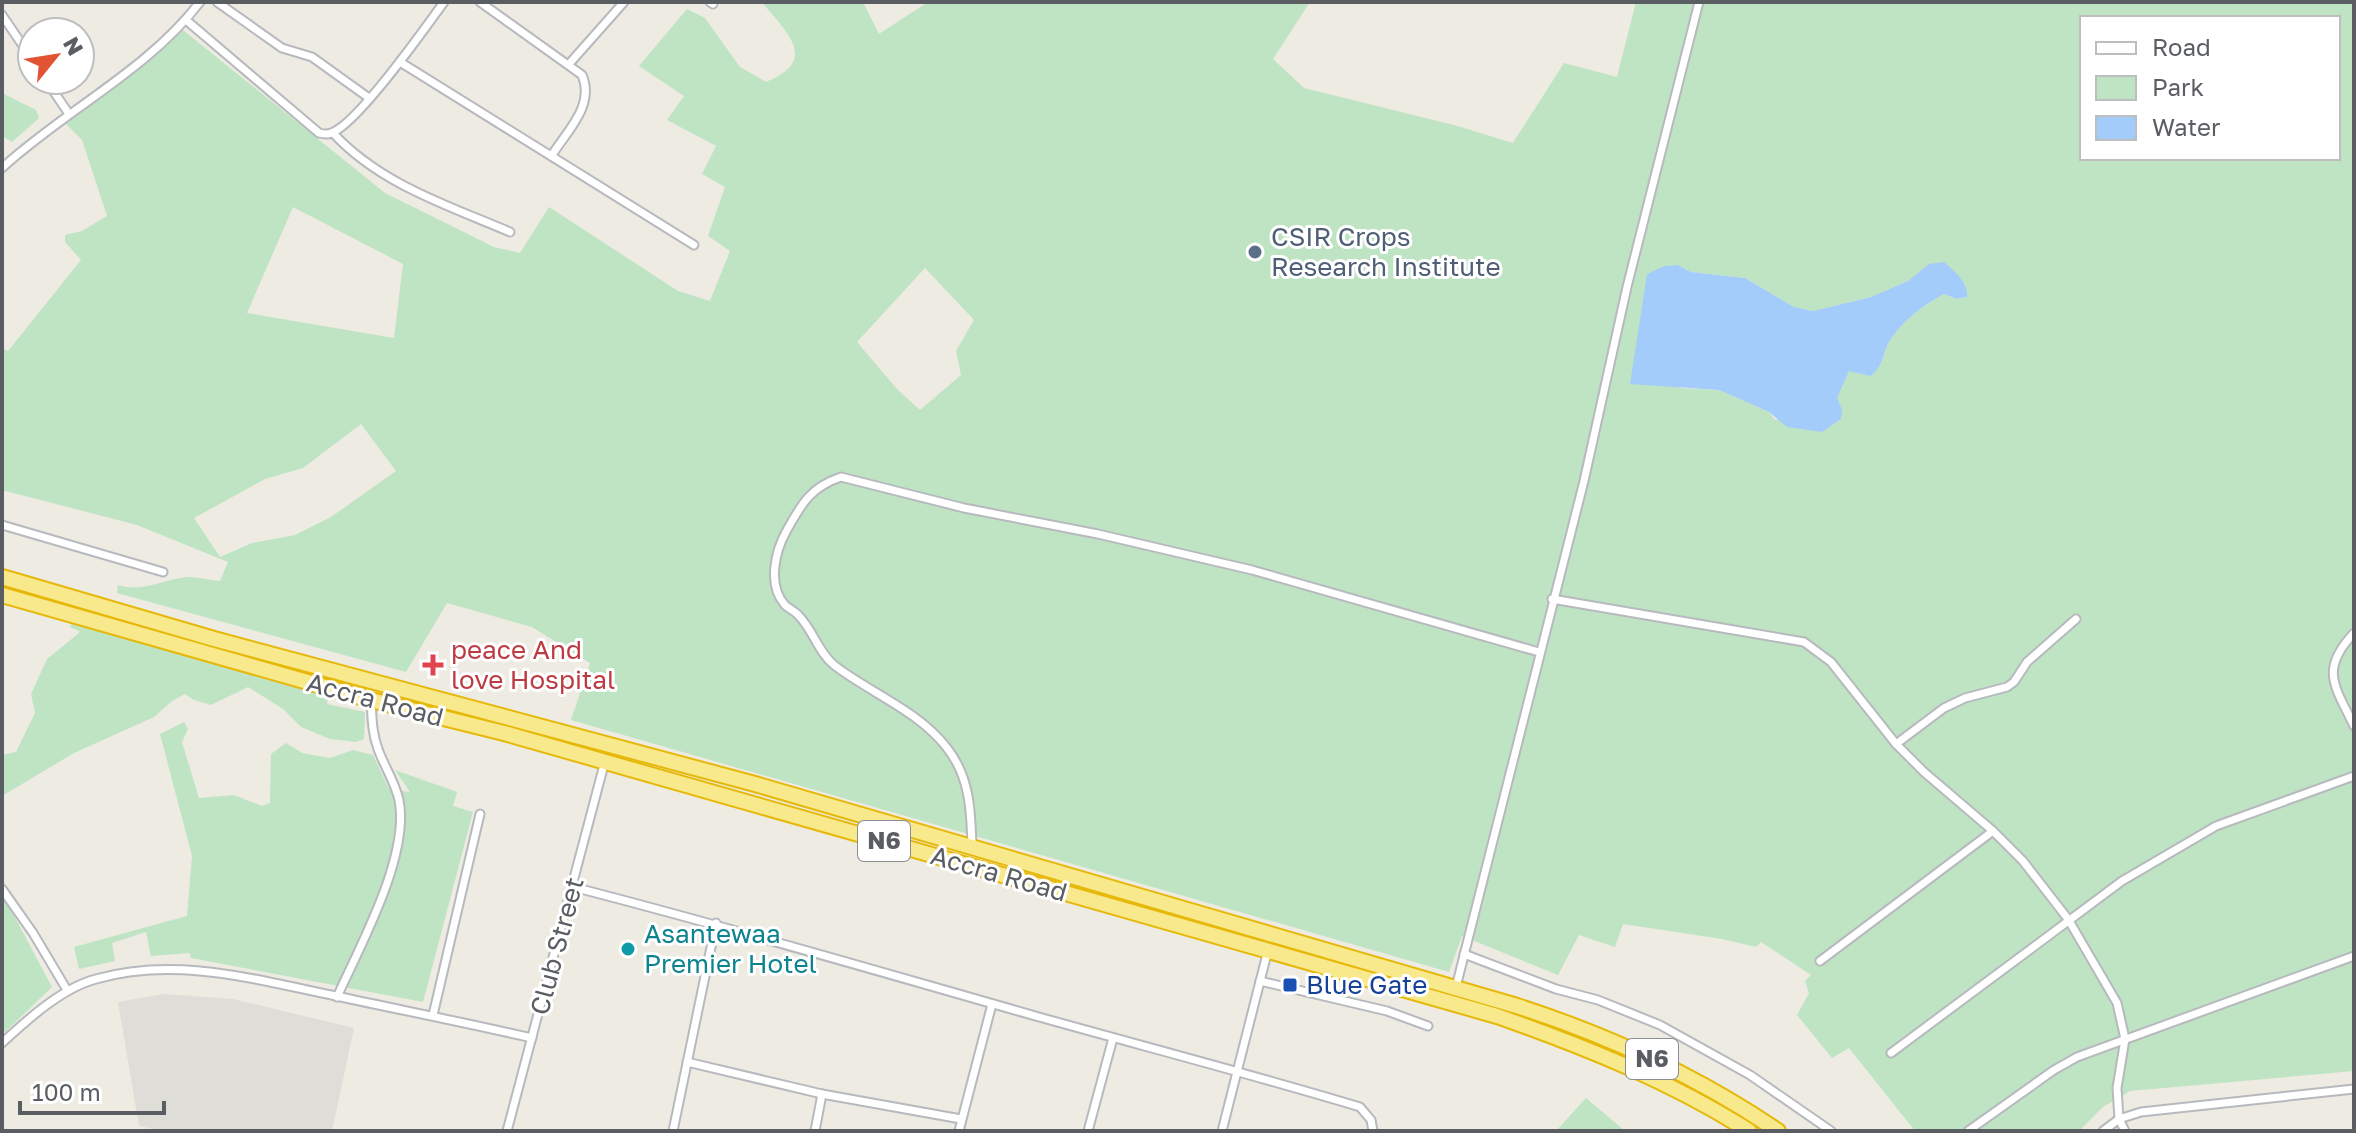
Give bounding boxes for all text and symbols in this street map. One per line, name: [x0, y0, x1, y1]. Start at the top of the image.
north arrow: [16, 16, 96, 96]
legend: [2080, 16, 2340, 160]
text: N: [58, 32, 90, 60]
text: Road: [2152, 32, 2211, 61]
text: Park: [2152, 72, 2204, 101]
text: Water: [2152, 112, 2220, 141]
place label: CSIR Crops Research Institute: [1271, 221, 1501, 282]
marker: CSIR Crops Research Institute: [1246, 243, 1264, 261]
place label: peace And love Hospital: [451, 634, 615, 695]
marker: peace And love Hospital: [422, 654, 444, 676]
street label: Accra Road: [303, 666, 447, 733]
road number: N6: [858, 821, 910, 861]
street label: Accra Road: [927, 839, 1071, 908]
street label: Club Street: [523, 874, 590, 1018]
place label: Asantewaa Premier Hotel: [644, 918, 817, 979]
marker: Asantewaa Premier Hotel: [619, 940, 637, 958]
place label: Blue Gate: [1306, 969, 1427, 1000]
marker: Blue Gate: [1281, 976, 1299, 994]
road number: N6: [1626, 1039, 1678, 1079]
scale bar: [20, 1065, 164, 1115]
text: 100 m: [32, 1077, 101, 1106]

